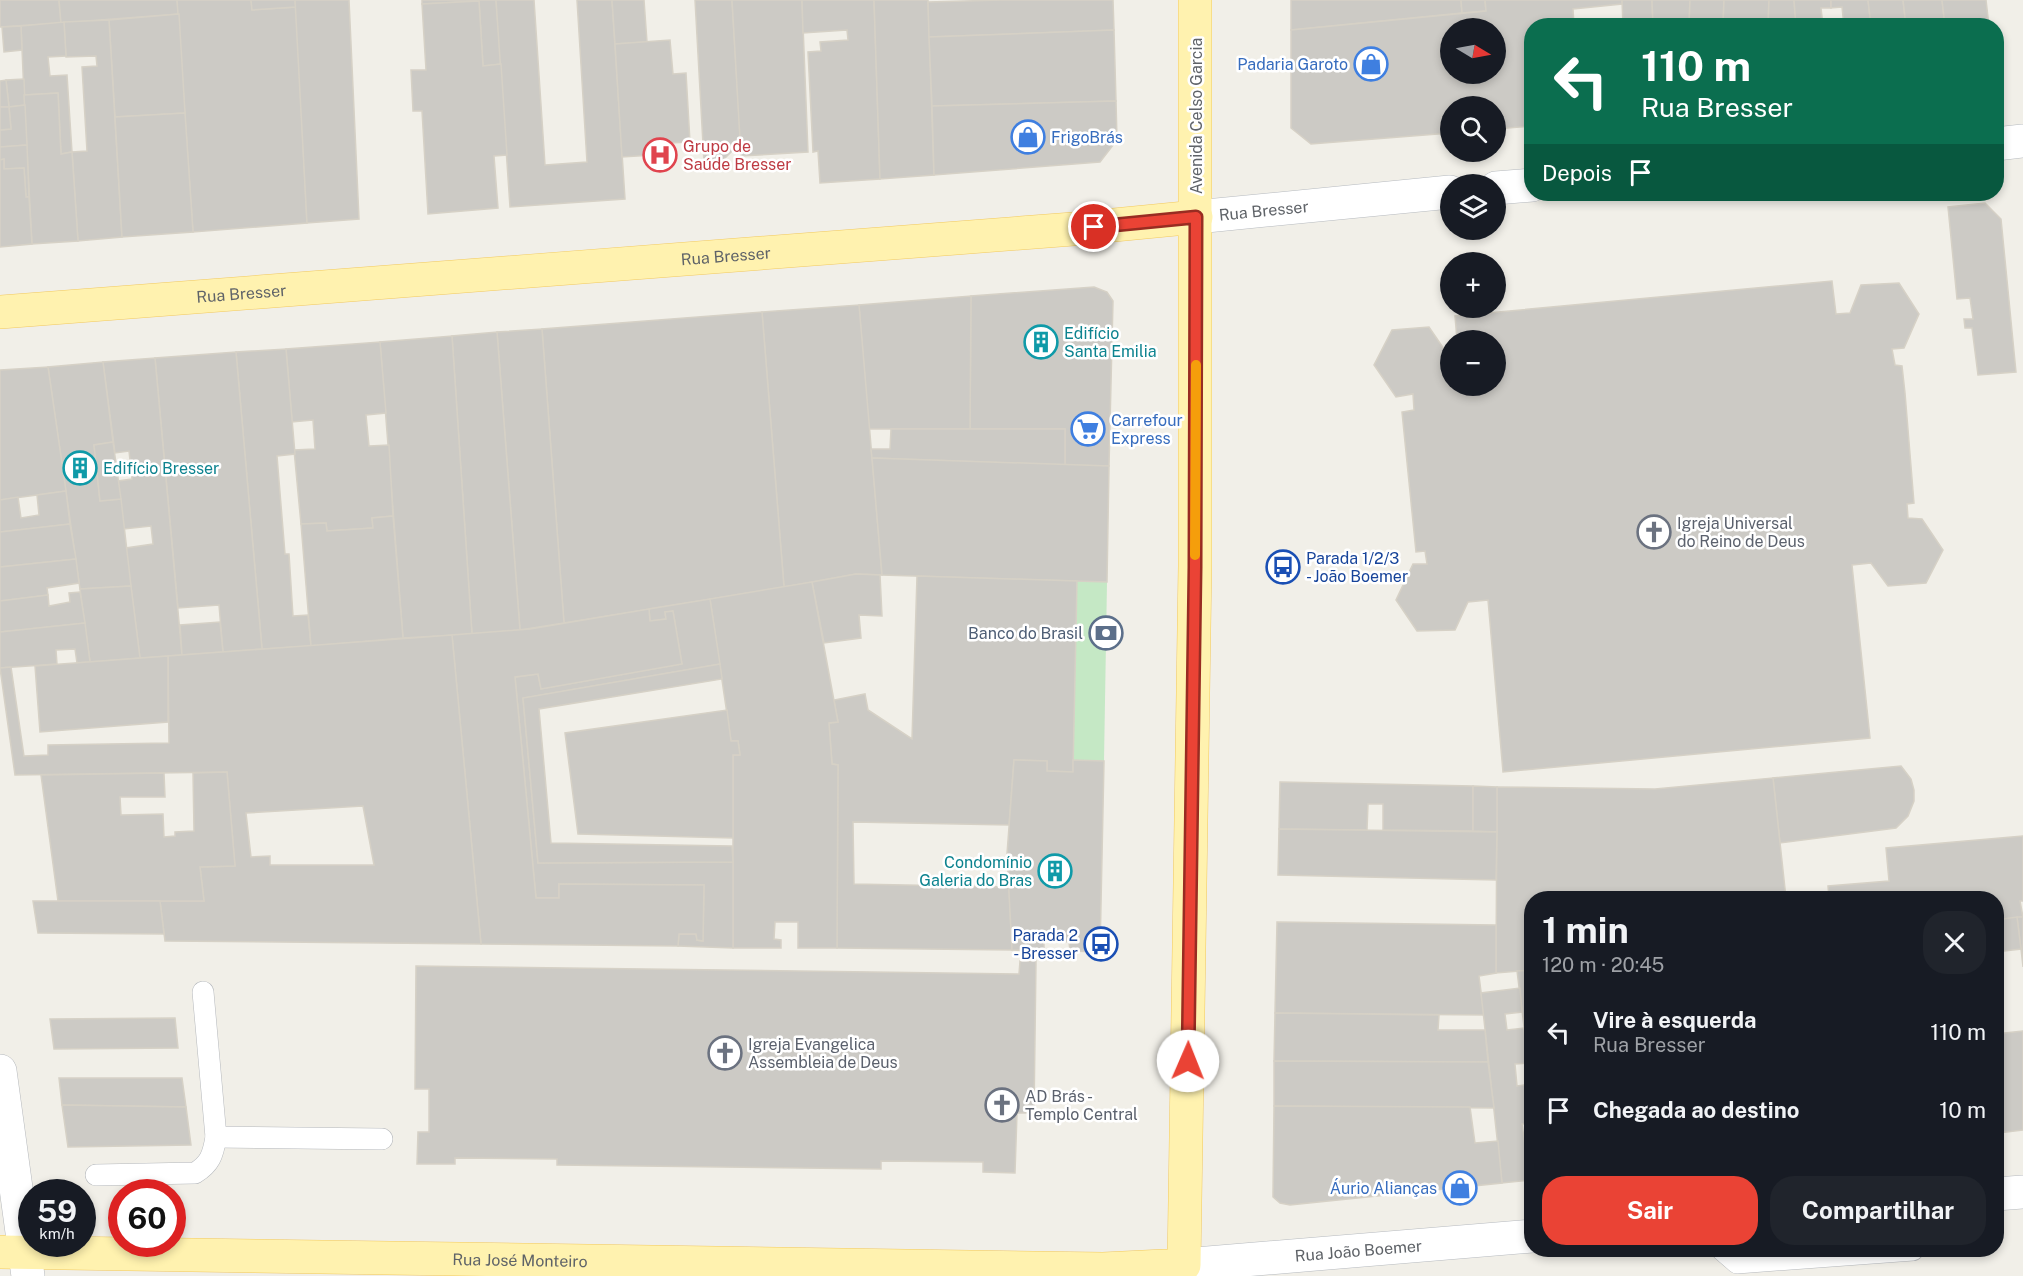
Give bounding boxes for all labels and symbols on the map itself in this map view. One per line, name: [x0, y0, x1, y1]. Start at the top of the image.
north arrow: [1440, 18, 1506, 84]
street label: Avenida Celso Garcia: [1187, 38, 1206, 194]
shop icon: Padaria Garoto: [1353, 46, 1389, 82]
place label: Padaria Garoto: [1237, 55, 1348, 74]
shop icon: FrigoBrás: [1010, 119, 1046, 155]
place label: FrigoBrás: [1051, 128, 1123, 147]
hospital icon: Grupo de Saúde Bresser: [642, 137, 678, 173]
place label: Grupo de Saúde Bresser: [683, 137, 792, 174]
street label: Rua Bresser: [1218, 197, 1310, 225]
pin: [1068, 201, 1119, 252]
street label: Rua Bresser: [680, 243, 772, 269]
street label: Rua Bresser: [196, 281, 287, 307]
building icon: Edifício Santa Emilia: [1023, 324, 1059, 360]
place label: Edifício Santa Emilia: [1064, 324, 1157, 361]
supermarket icon: Carrefour Express: [1070, 411, 1106, 447]
place label: Carrefour Express: [1111, 411, 1183, 448]
building icon: Edifício Bresser: [62, 450, 98, 486]
place label: Edifício Bresser: [103, 459, 219, 478]
church icon: Igreja Universal do Reino de Deus: [1636, 514, 1672, 550]
place label: Igreja Universal do Reino de Deus: [1677, 514, 1805, 551]
bus stop icon: Parada 1/2/3 - João Boemer: [1265, 549, 1301, 585]
place label: Parada 1/2/3 - João Boemer: [1306, 549, 1408, 586]
bank icon: Banco do Brasil: [1088, 615, 1124, 651]
place label: Banco do Brasil: [968, 624, 1083, 643]
place label: Condomínio Galeria do Bras: [919, 853, 1032, 890]
building icon: Condomínio Galeria do Bras: [1037, 853, 1073, 889]
place label: Parada 2 - Bresser: [1012, 926, 1078, 963]
bus stop icon: Parada 2 - Bresser: [1083, 926, 1119, 962]
position arrow: [1156, 1029, 1220, 1093]
church icon: Igreja Evangelica Assembleia de Deus: [707, 1035, 743, 1071]
place label: Igreja Evangelica Assembleia de Deus: [748, 1035, 898, 1072]
church icon: AD Brás - Templo Central: [984, 1087, 1020, 1123]
place label: AD Brás - Templo Central: [1025, 1087, 1138, 1124]
shop icon: Áurio Alianças: [1442, 1170, 1478, 1206]
place label: Áurio Alianças: [1330, 1178, 1437, 1198]
speed limit sign: 60: [108, 1179, 186, 1257]
street label: Rua João Boemer: [1294, 1236, 1423, 1266]
street label: Rua José Monteiro: [452, 1250, 588, 1271]

